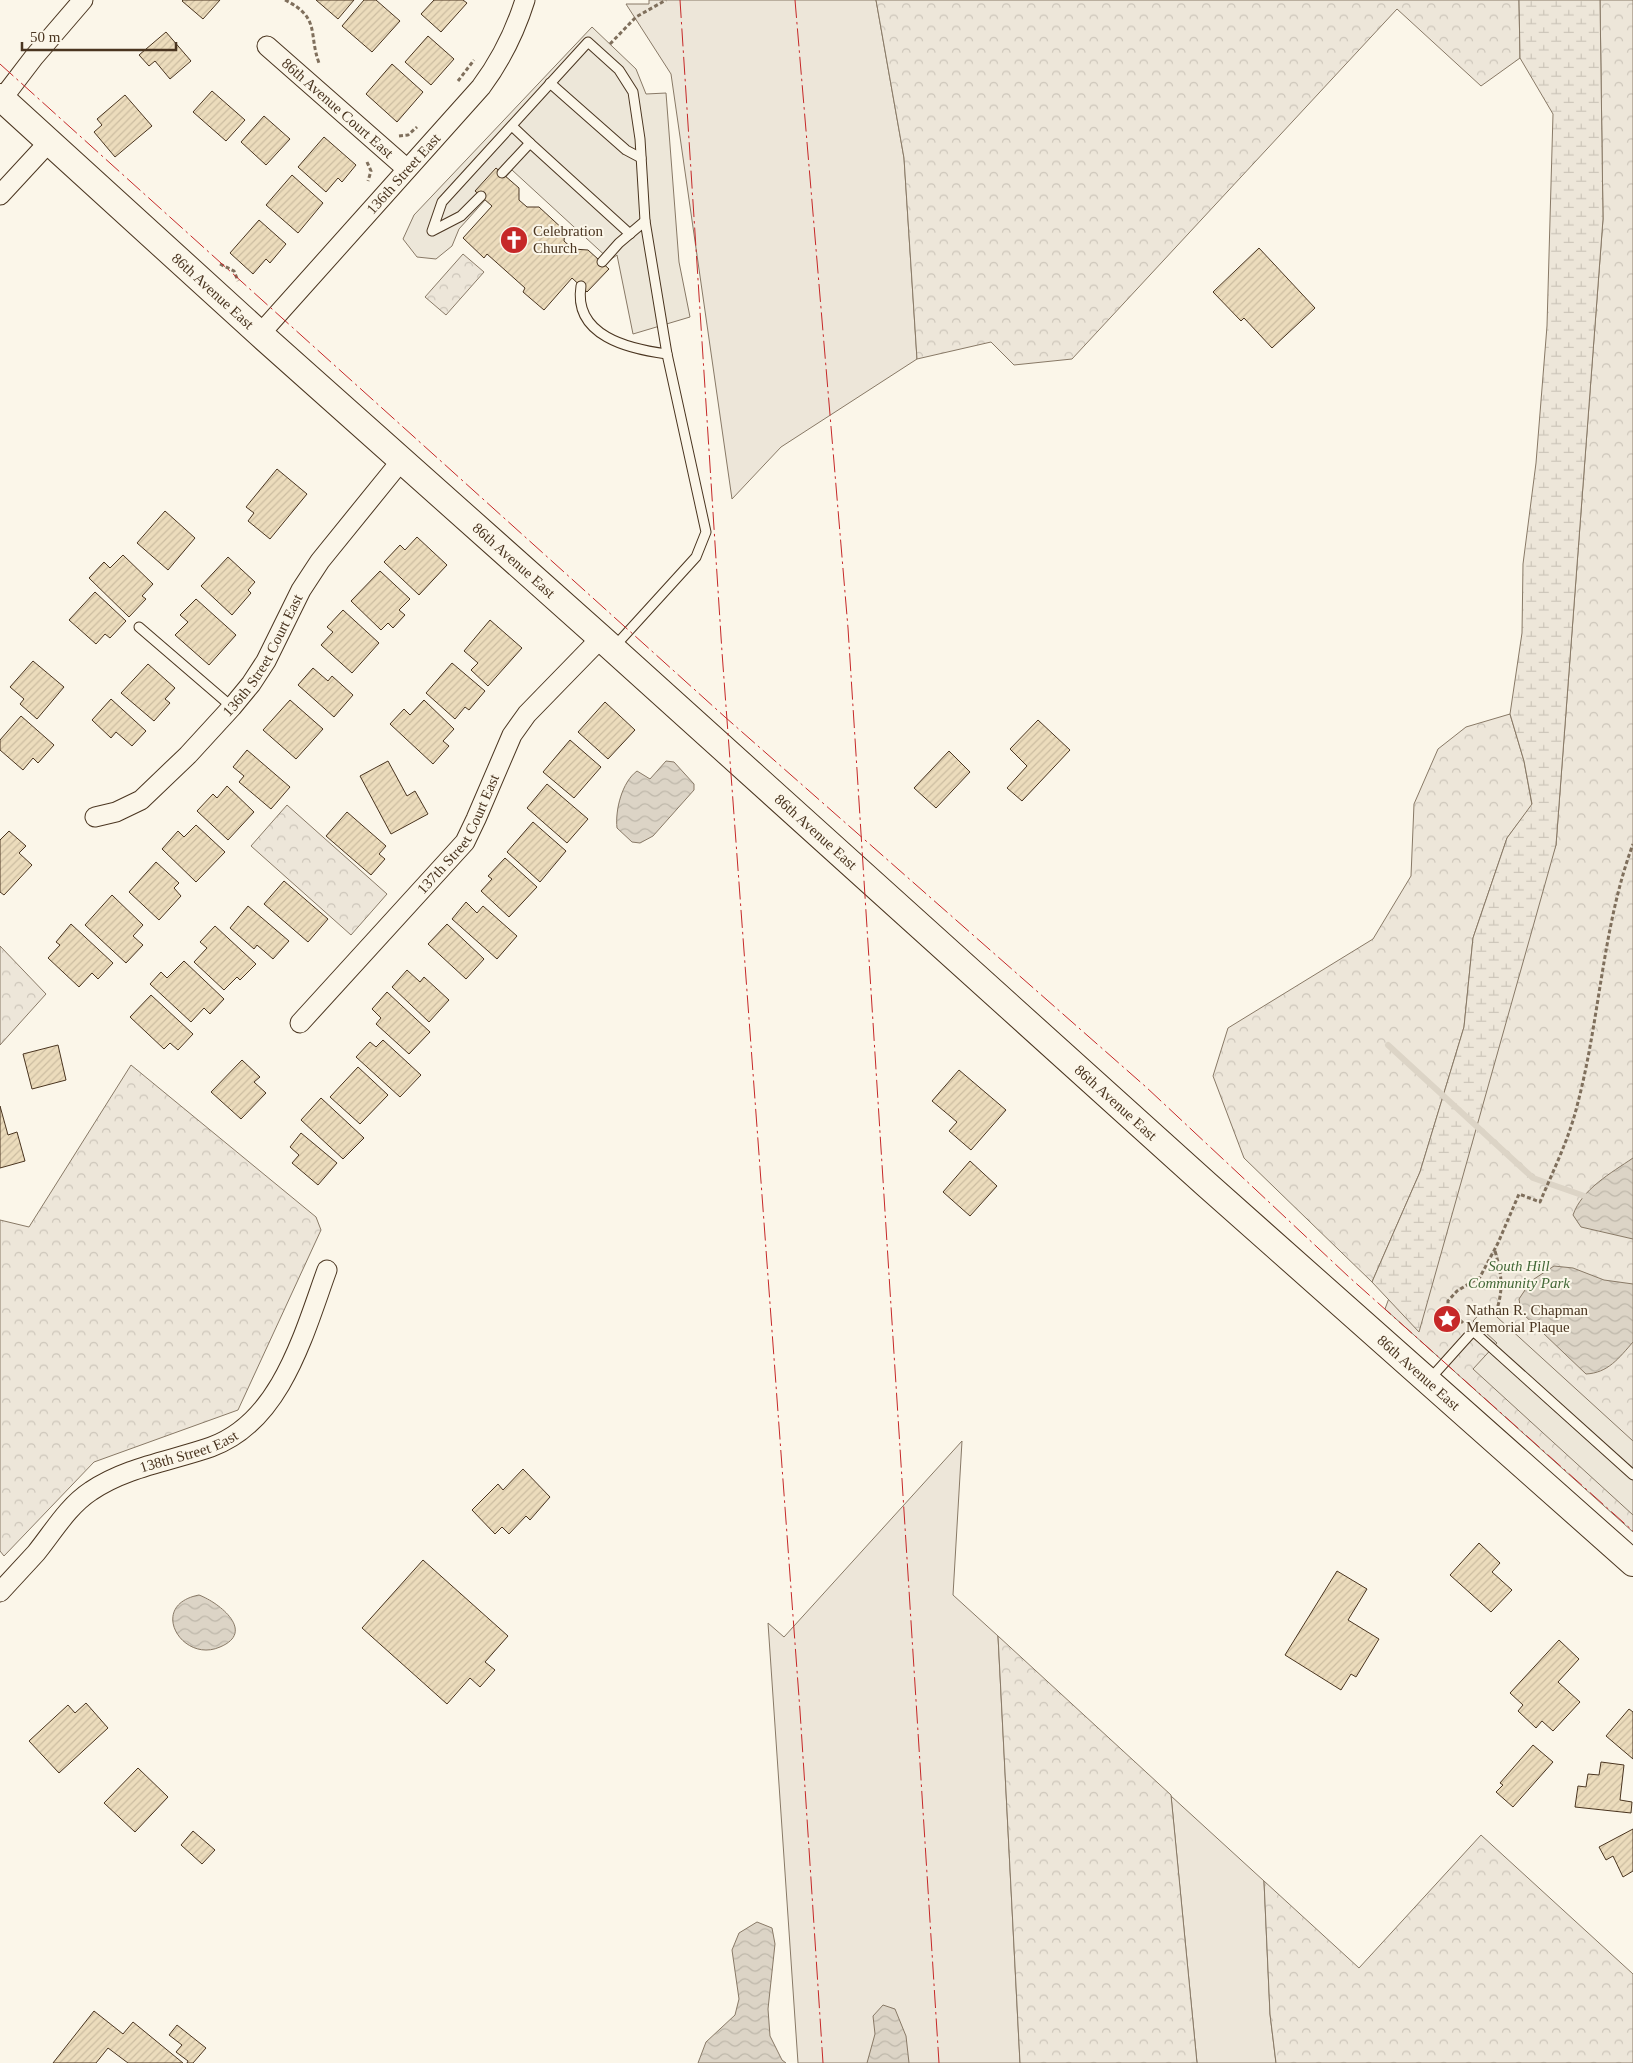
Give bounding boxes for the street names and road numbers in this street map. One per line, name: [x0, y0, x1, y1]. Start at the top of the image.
street label: 86th Avenue Court East: [279, 55, 397, 162]
street label: 136th Street East: [363, 130, 444, 217]
street label: 86th Avenue East: [169, 250, 258, 333]
street label: 86th Avenue East: [469, 520, 559, 602]
street label: 136th Street Court East: [220, 591, 306, 720]
street label: 137th Street Court East: [414, 771, 503, 897]
street label: 86th Avenue East: [772, 791, 861, 873]
street label: 86th Avenue East: [1071, 1061, 1161, 1144]
street label: 86th Avenue East: [1374, 1332, 1464, 1414]
street label: 138th Street East: [138, 1427, 242, 1476]

